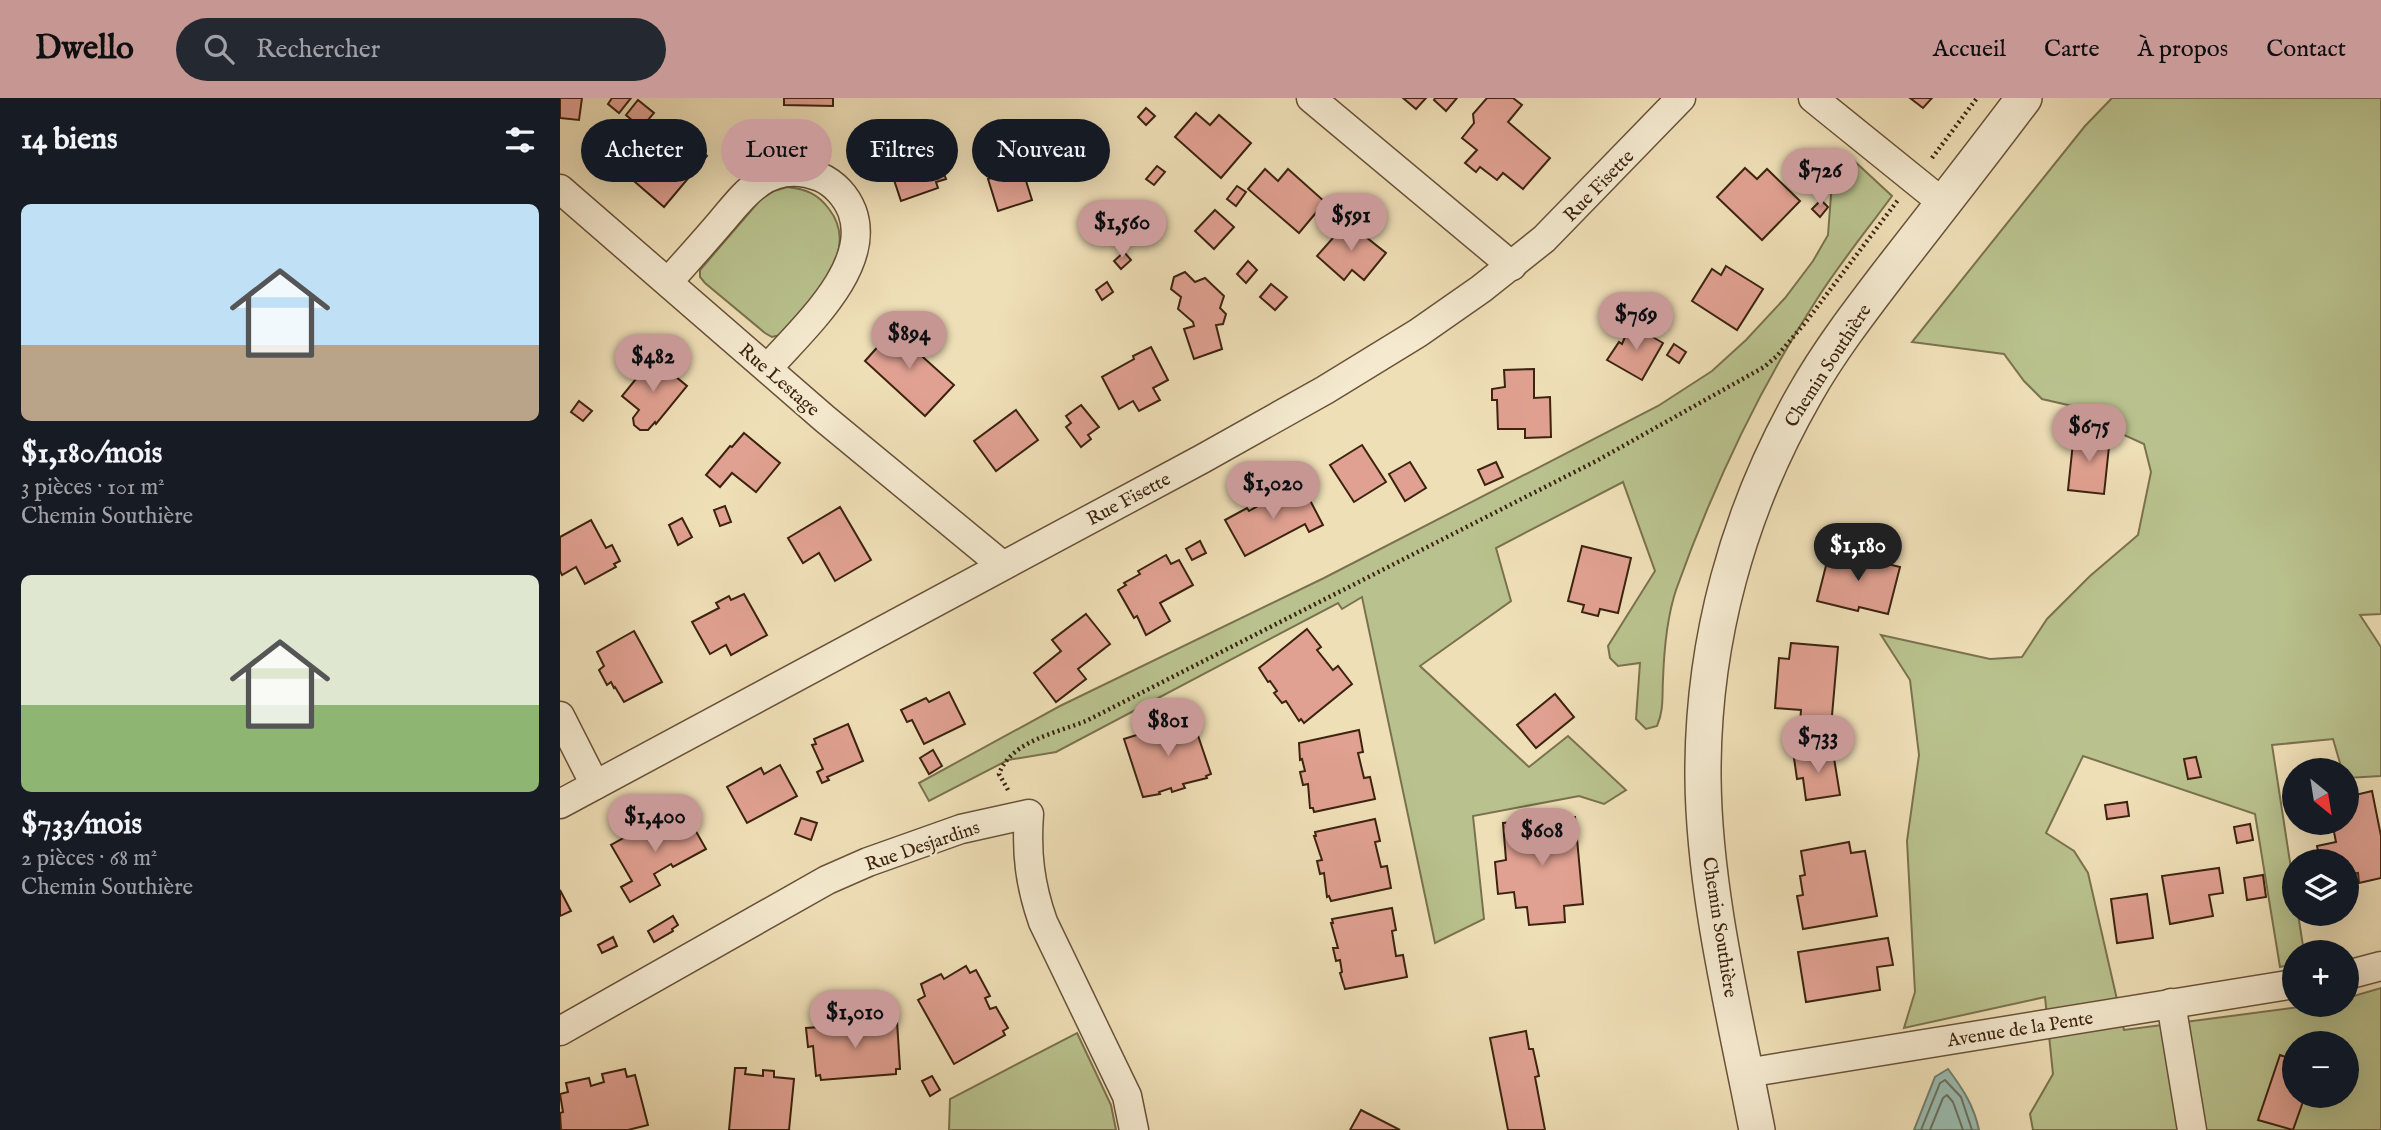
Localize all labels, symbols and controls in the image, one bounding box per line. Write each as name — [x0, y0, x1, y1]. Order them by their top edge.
search box — [176, 18, 666, 81]
text: Dwello — [35, 28, 134, 70]
icon: search — [200, 30, 238, 68]
text: Rechercher — [256, 33, 380, 66]
text: Accueil — [1933, 34, 2006, 65]
text: Carte — [2044, 34, 2100, 65]
text: À propos — [2138, 34, 2228, 65]
text: Contact — [2266, 34, 2346, 65]
chip: Acheter — [581, 119, 707, 182]
chip: Louer — [721, 119, 832, 182]
chip: Filtres — [846, 119, 958, 182]
chip: Nouveau — [972, 119, 1110, 182]
text: 14 biens — [21, 121, 118, 159]
icon: filters — [501, 121, 539, 159]
street label: Rue Fisette — [1559, 145, 1640, 228]
pin: $726 — [1779, 148, 1861, 208]
text: $726 — [1798, 156, 1842, 185]
pin: $591 — [1310, 194, 1392, 253]
pin: $1,560 — [1065, 200, 1179, 260]
text: $591 — [1331, 201, 1371, 230]
text: $1,560 — [1094, 208, 1150, 237]
icon: home — [217, 250, 343, 376]
pin: $769 — [1595, 292, 1677, 352]
text: $769 — [1614, 300, 1658, 329]
street label: Chemin Southière — [1780, 300, 1878, 432]
pin: $894 — [868, 312, 950, 371]
text: $894 — [888, 319, 930, 348]
pin: $482 — [612, 334, 694, 394]
street label: Rue Lestage — [733, 339, 824, 423]
text: $482 — [631, 342, 675, 371]
pin: $675 — [2048, 404, 2130, 464]
text: $675 — [2068, 412, 2110, 441]
text: $1,180/mois — [21, 435, 162, 473]
pin: $1,020 — [1216, 462, 1330, 521]
street label: Rue Fisette — [1083, 468, 1175, 532]
text: $1,020 — [1243, 469, 1303, 498]
text: 3 pièces · 101 m² — [21, 473, 165, 502]
text: Chemin Southière — [21, 502, 193, 531]
pin: $1,180 — [1801, 524, 1915, 583]
text: $1,180 — [1830, 531, 1886, 560]
icon: home — [217, 621, 343, 747]
pin: $801 — [1127, 698, 1209, 758]
text: $801 — [1147, 706, 1189, 735]
pin: $733 — [1777, 716, 1859, 775]
text: $733 — [1798, 723, 1838, 752]
north arrow — [2282, 758, 2359, 835]
map controls — [2282, 758, 2359, 1108]
pin: $1,400 — [598, 794, 712, 854]
text: $1,400 — [624, 802, 686, 831]
text: $733/mois — [21, 806, 142, 844]
pin: $608 — [1501, 808, 1583, 868]
street label: Rue Desjardins — [862, 816, 983, 878]
text: $608 — [1521, 816, 1563, 845]
text: 2 pièces · 68 m² — [21, 844, 157, 873]
button: layers — [2282, 849, 2359, 926]
street label: Chemin Southière — [1696, 855, 1742, 1000]
text: Chemin Southière — [21, 873, 193, 902]
button: + — [2282, 940, 2359, 1017]
pin: $1,010 — [798, 990, 912, 1050]
text: $1,010 — [826, 998, 884, 1027]
street label: Avenue de la Pente — [1945, 1007, 2095, 1054]
button: − — [2282, 1031, 2359, 1108]

